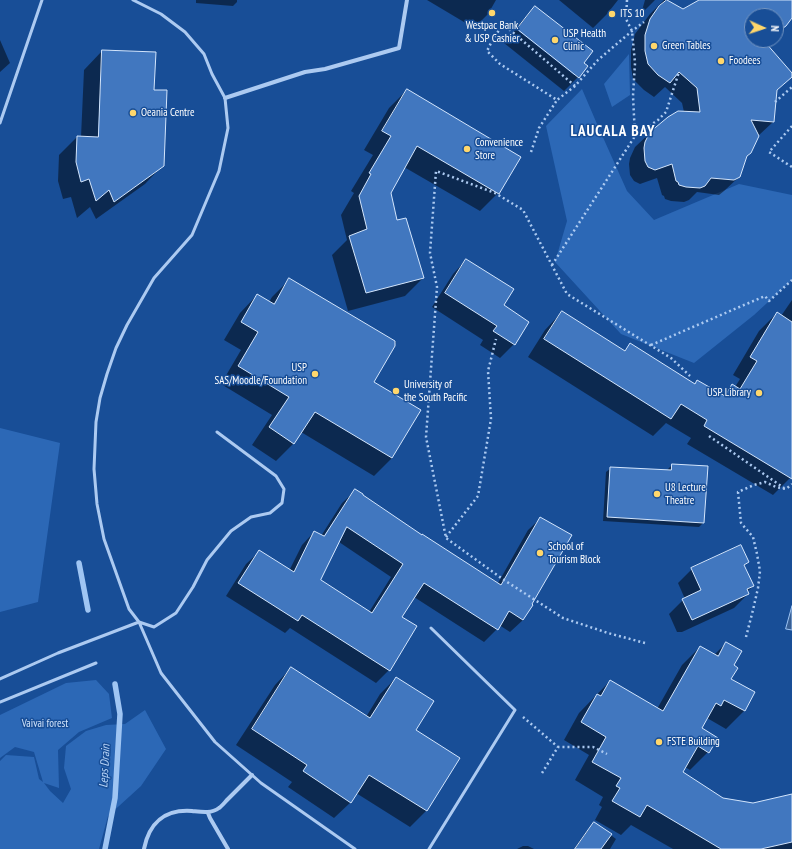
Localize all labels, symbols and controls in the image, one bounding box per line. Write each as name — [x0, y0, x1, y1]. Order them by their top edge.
place label: ITS 10 — [620, 7, 644, 21]
marker: Westpac Bank & USP Cashier — [487, 8, 497, 18]
north arrow — [744, 8, 784, 48]
marker: ITS 10 — [607, 9, 617, 19]
place label: Westpac Bank & USP Cashier — [464, 19, 520, 45]
text: N — [768, 25, 782, 32]
place label: USP Health Clinic — [563, 27, 606, 53]
marker: USP Health Clinic — [550, 35, 560, 45]
place label: Green Tables — [662, 39, 711, 53]
marker: Green Tables — [649, 41, 659, 51]
place label: Foodees — [729, 54, 761, 68]
marker: Foodees — [716, 56, 726, 66]
place label: Oeania Centre — [141, 106, 195, 120]
marker: Oeania Centre — [128, 108, 138, 118]
district label: LAUCALA BAY — [571, 123, 655, 141]
place label: Convenience Store — [475, 136, 523, 162]
marker: Convenience Store — [462, 144, 472, 154]
place label: USP SAS/Moodle/Foundation — [214, 361, 307, 387]
marker: USP SAS/Moodle/Foundation — [310, 369, 320, 379]
place label: University of the South Pacific — [404, 378, 467, 404]
marker: University of the South Pacific — [391, 386, 401, 396]
place label: USP Library — [707, 386, 751, 400]
marker: USP Library — [754, 388, 764, 398]
place label: U8 Lecture Theatre — [665, 481, 706, 507]
marker: U8 Lecture Theatre — [652, 489, 662, 499]
place label: School of Tourism Block — [548, 540, 601, 566]
marker: School of Tourism Block — [535, 548, 545, 558]
park label: Vaivai forest — [22, 717, 68, 731]
place label: FSTE Building — [667, 735, 720, 749]
marker: FSTE Building — [654, 737, 664, 747]
water label: Leps Drain — [97, 744, 113, 788]

